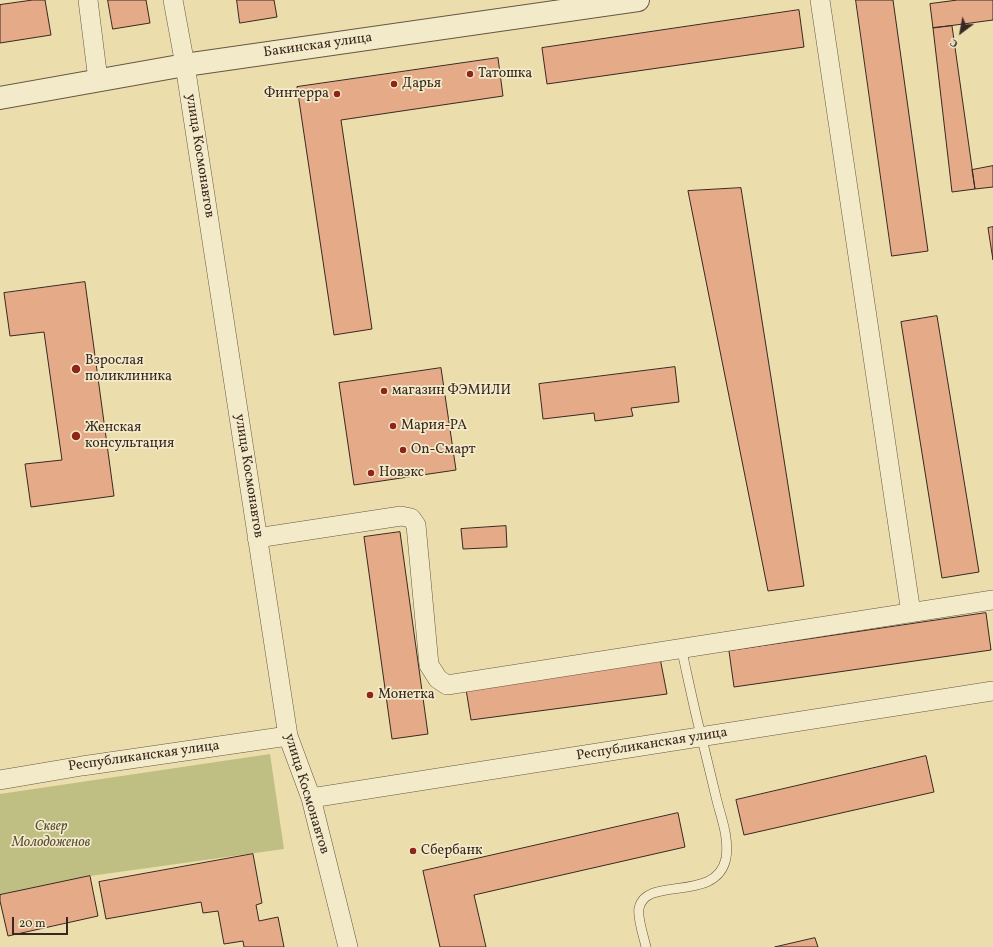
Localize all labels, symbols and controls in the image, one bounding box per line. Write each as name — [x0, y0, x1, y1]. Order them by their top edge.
north arrow — [941, 12, 981, 52]
street label: Бакинская улица — [262, 30, 374, 62]
text: С — [947, 34, 961, 51]
place label: Татошка — [478, 66, 532, 82]
marker: Татошка — [465, 69, 475, 79]
place label: Дарья — [402, 76, 441, 92]
marker: Дарья — [389, 79, 399, 89]
place label: Финтерра — [264, 86, 329, 102]
marker: Финтерра — [332, 89, 342, 99]
street label: улица Космонавтов — [181, 93, 217, 219]
place label: Взрослая поликлиника — [85, 353, 172, 386]
marker: Взрослая поликлиника — [70, 363, 82, 375]
place label: магазин ФЭМИЛИ — [392, 383, 511, 399]
marker: магазин ФЭМИЛИ — [379, 386, 389, 396]
street label: улица Космонавтов — [230, 413, 266, 539]
place label: Мария-РА — [401, 418, 467, 434]
place label: Женская консультация — [85, 420, 174, 452]
marker: Мария-РА — [388, 421, 398, 431]
marker: Женская консультация — [70, 430, 82, 442]
place label: On-Смарт — [411, 442, 476, 458]
marker: On-Смарт — [398, 445, 408, 455]
place label: Новэкс — [379, 465, 424, 481]
marker: Новэкс — [366, 468, 376, 478]
place label: Монетка — [378, 687, 435, 703]
marker: Монетка — [365, 690, 375, 700]
street label: Республиканская улица — [575, 725, 729, 765]
street label: улица Космонавтов — [280, 732, 332, 856]
street label: Республиканская улица — [67, 738, 221, 776]
park label: Сквер Молодоженов — [12, 819, 90, 852]
place label: Сбербанк — [421, 843, 483, 859]
marker: Сбербанк — [408, 846, 418, 856]
scale bar — [14, 909, 70, 935]
text: 20 m — [19, 916, 46, 932]

